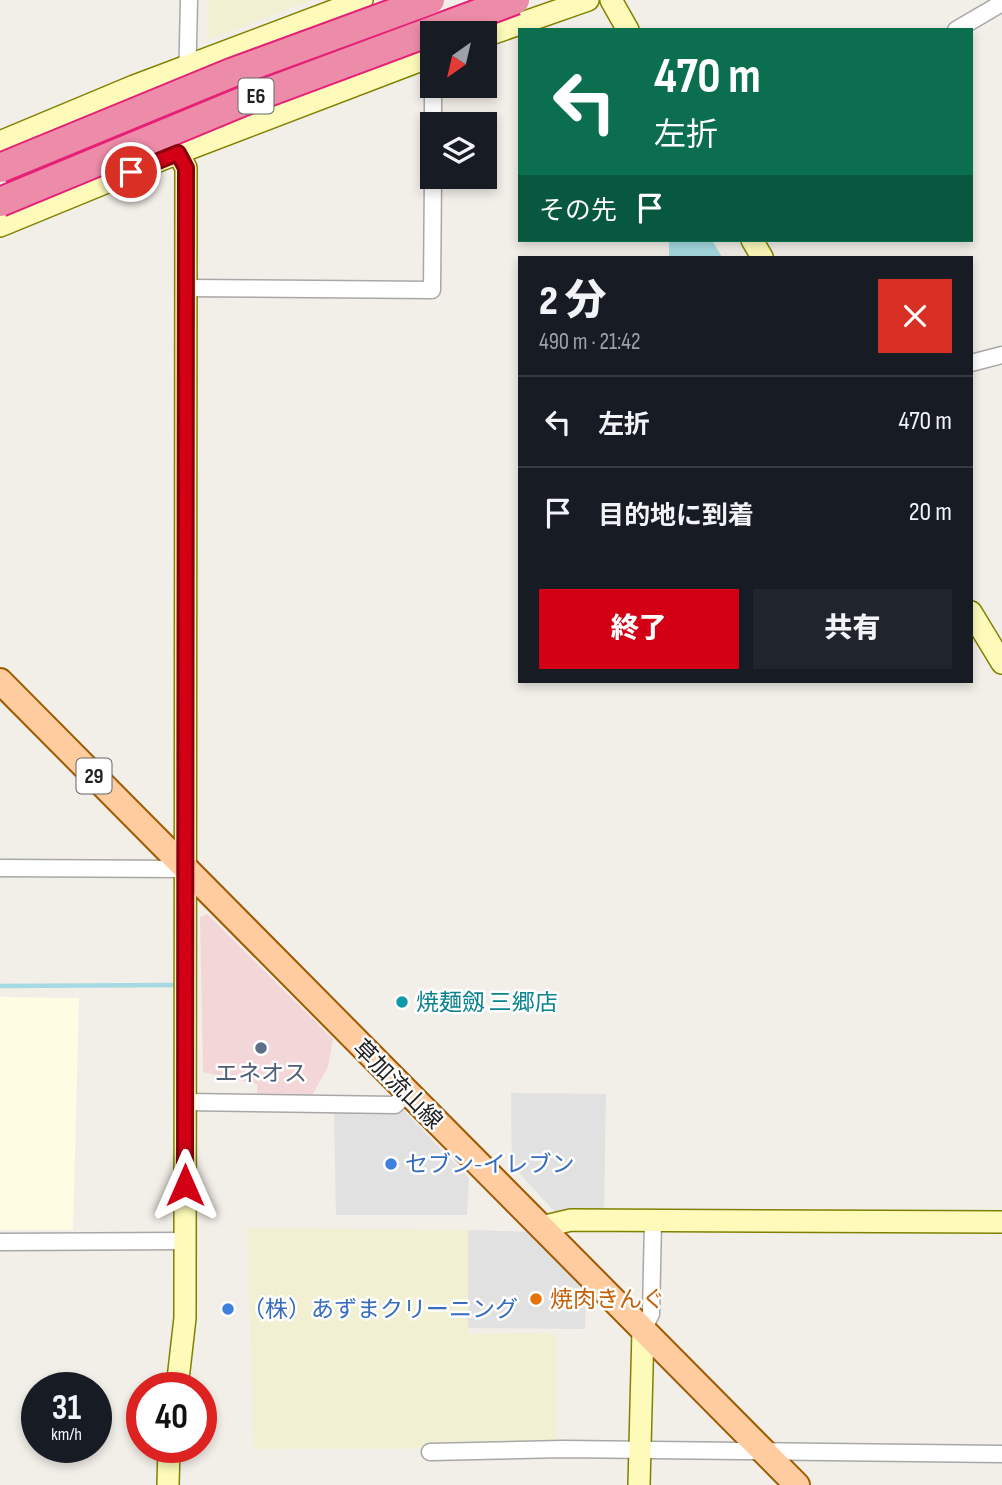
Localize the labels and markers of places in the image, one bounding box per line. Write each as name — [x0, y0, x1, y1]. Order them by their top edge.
pin — [101, 142, 161, 202]
place label: 焼麺劔 三郷店 — [416, 989, 558, 1017]
marker: 焼麺劔 三郷店 — [394, 994, 410, 1010]
marker: エネオス — [253, 1040, 269, 1056]
place label: エネオス — [215, 1060, 307, 1088]
place label: セブン-イレブン — [405, 1151, 574, 1179]
marker: セブン-イレブン — [383, 1156, 399, 1172]
place label: 焼肉きんぐ — [550, 1286, 665, 1314]
marker: 焼肉きんぐ — [528, 1291, 544, 1307]
place label: （株）あずまクリーニング — [242, 1296, 518, 1324]
marker: （株）あずまクリーニング — [220, 1301, 236, 1317]

